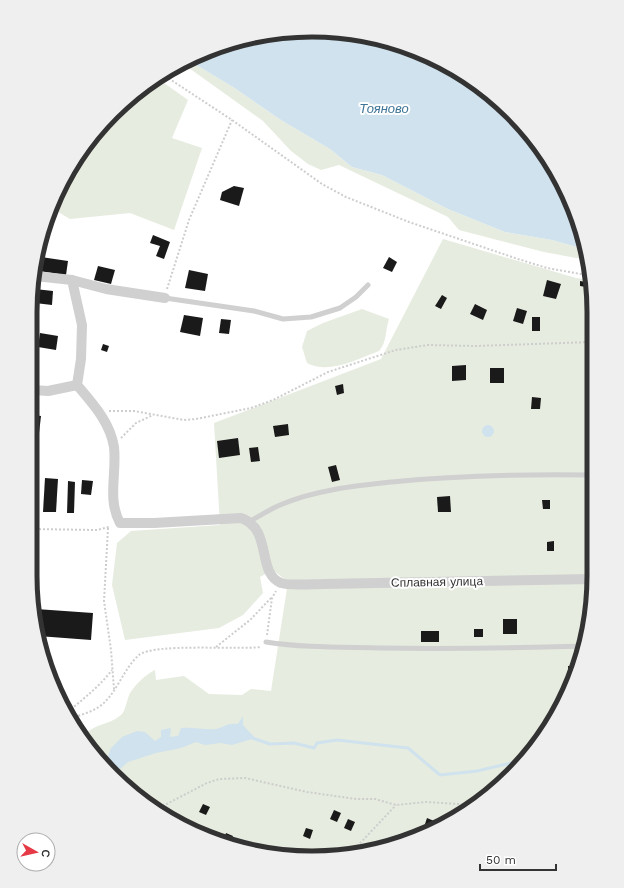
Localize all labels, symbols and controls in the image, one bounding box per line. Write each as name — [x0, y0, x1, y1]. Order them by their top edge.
water label: Тояново — [359, 101, 409, 116]
street label: Сплавная улица — [391, 574, 483, 590]
north arrow — [16, 832, 56, 872]
scale bar — [480, 846, 556, 872]
text: С — [38, 848, 52, 858]
text: 50 m — [486, 853, 516, 867]

